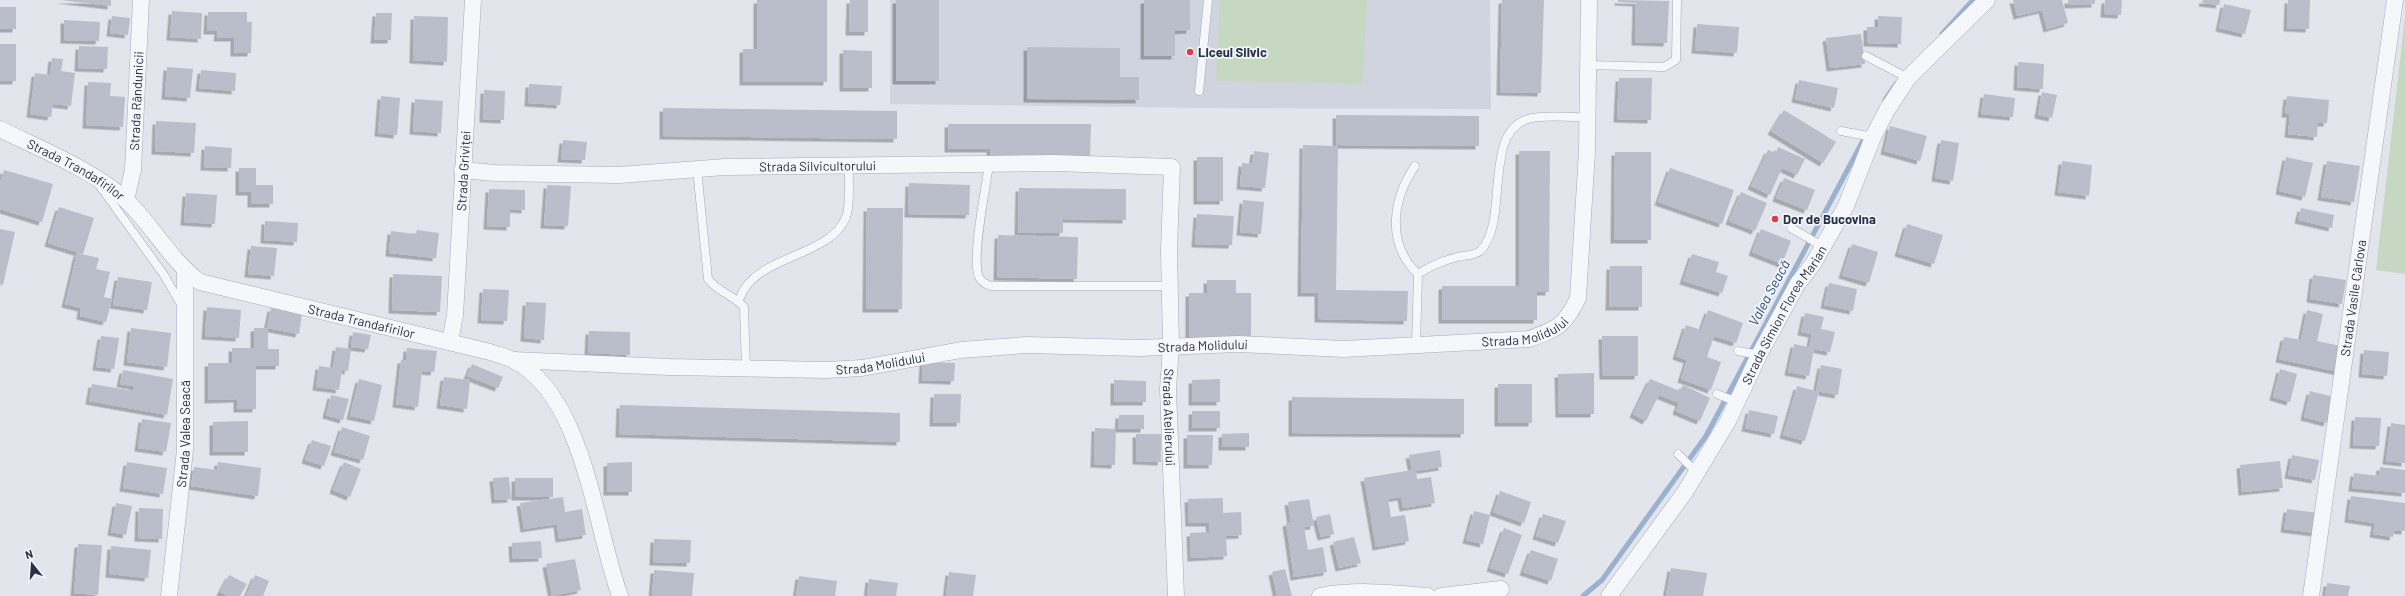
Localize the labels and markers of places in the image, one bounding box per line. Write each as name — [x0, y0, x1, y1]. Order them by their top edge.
place label: Liceul Silvic — [1198, 44, 1267, 60]
marker: Liceul Silvic — [1185, 47, 1195, 57]
place label: Dor de Bucovina — [1783, 211, 1876, 227]
marker: Dor de Bucovina — [1770, 214, 1780, 224]

